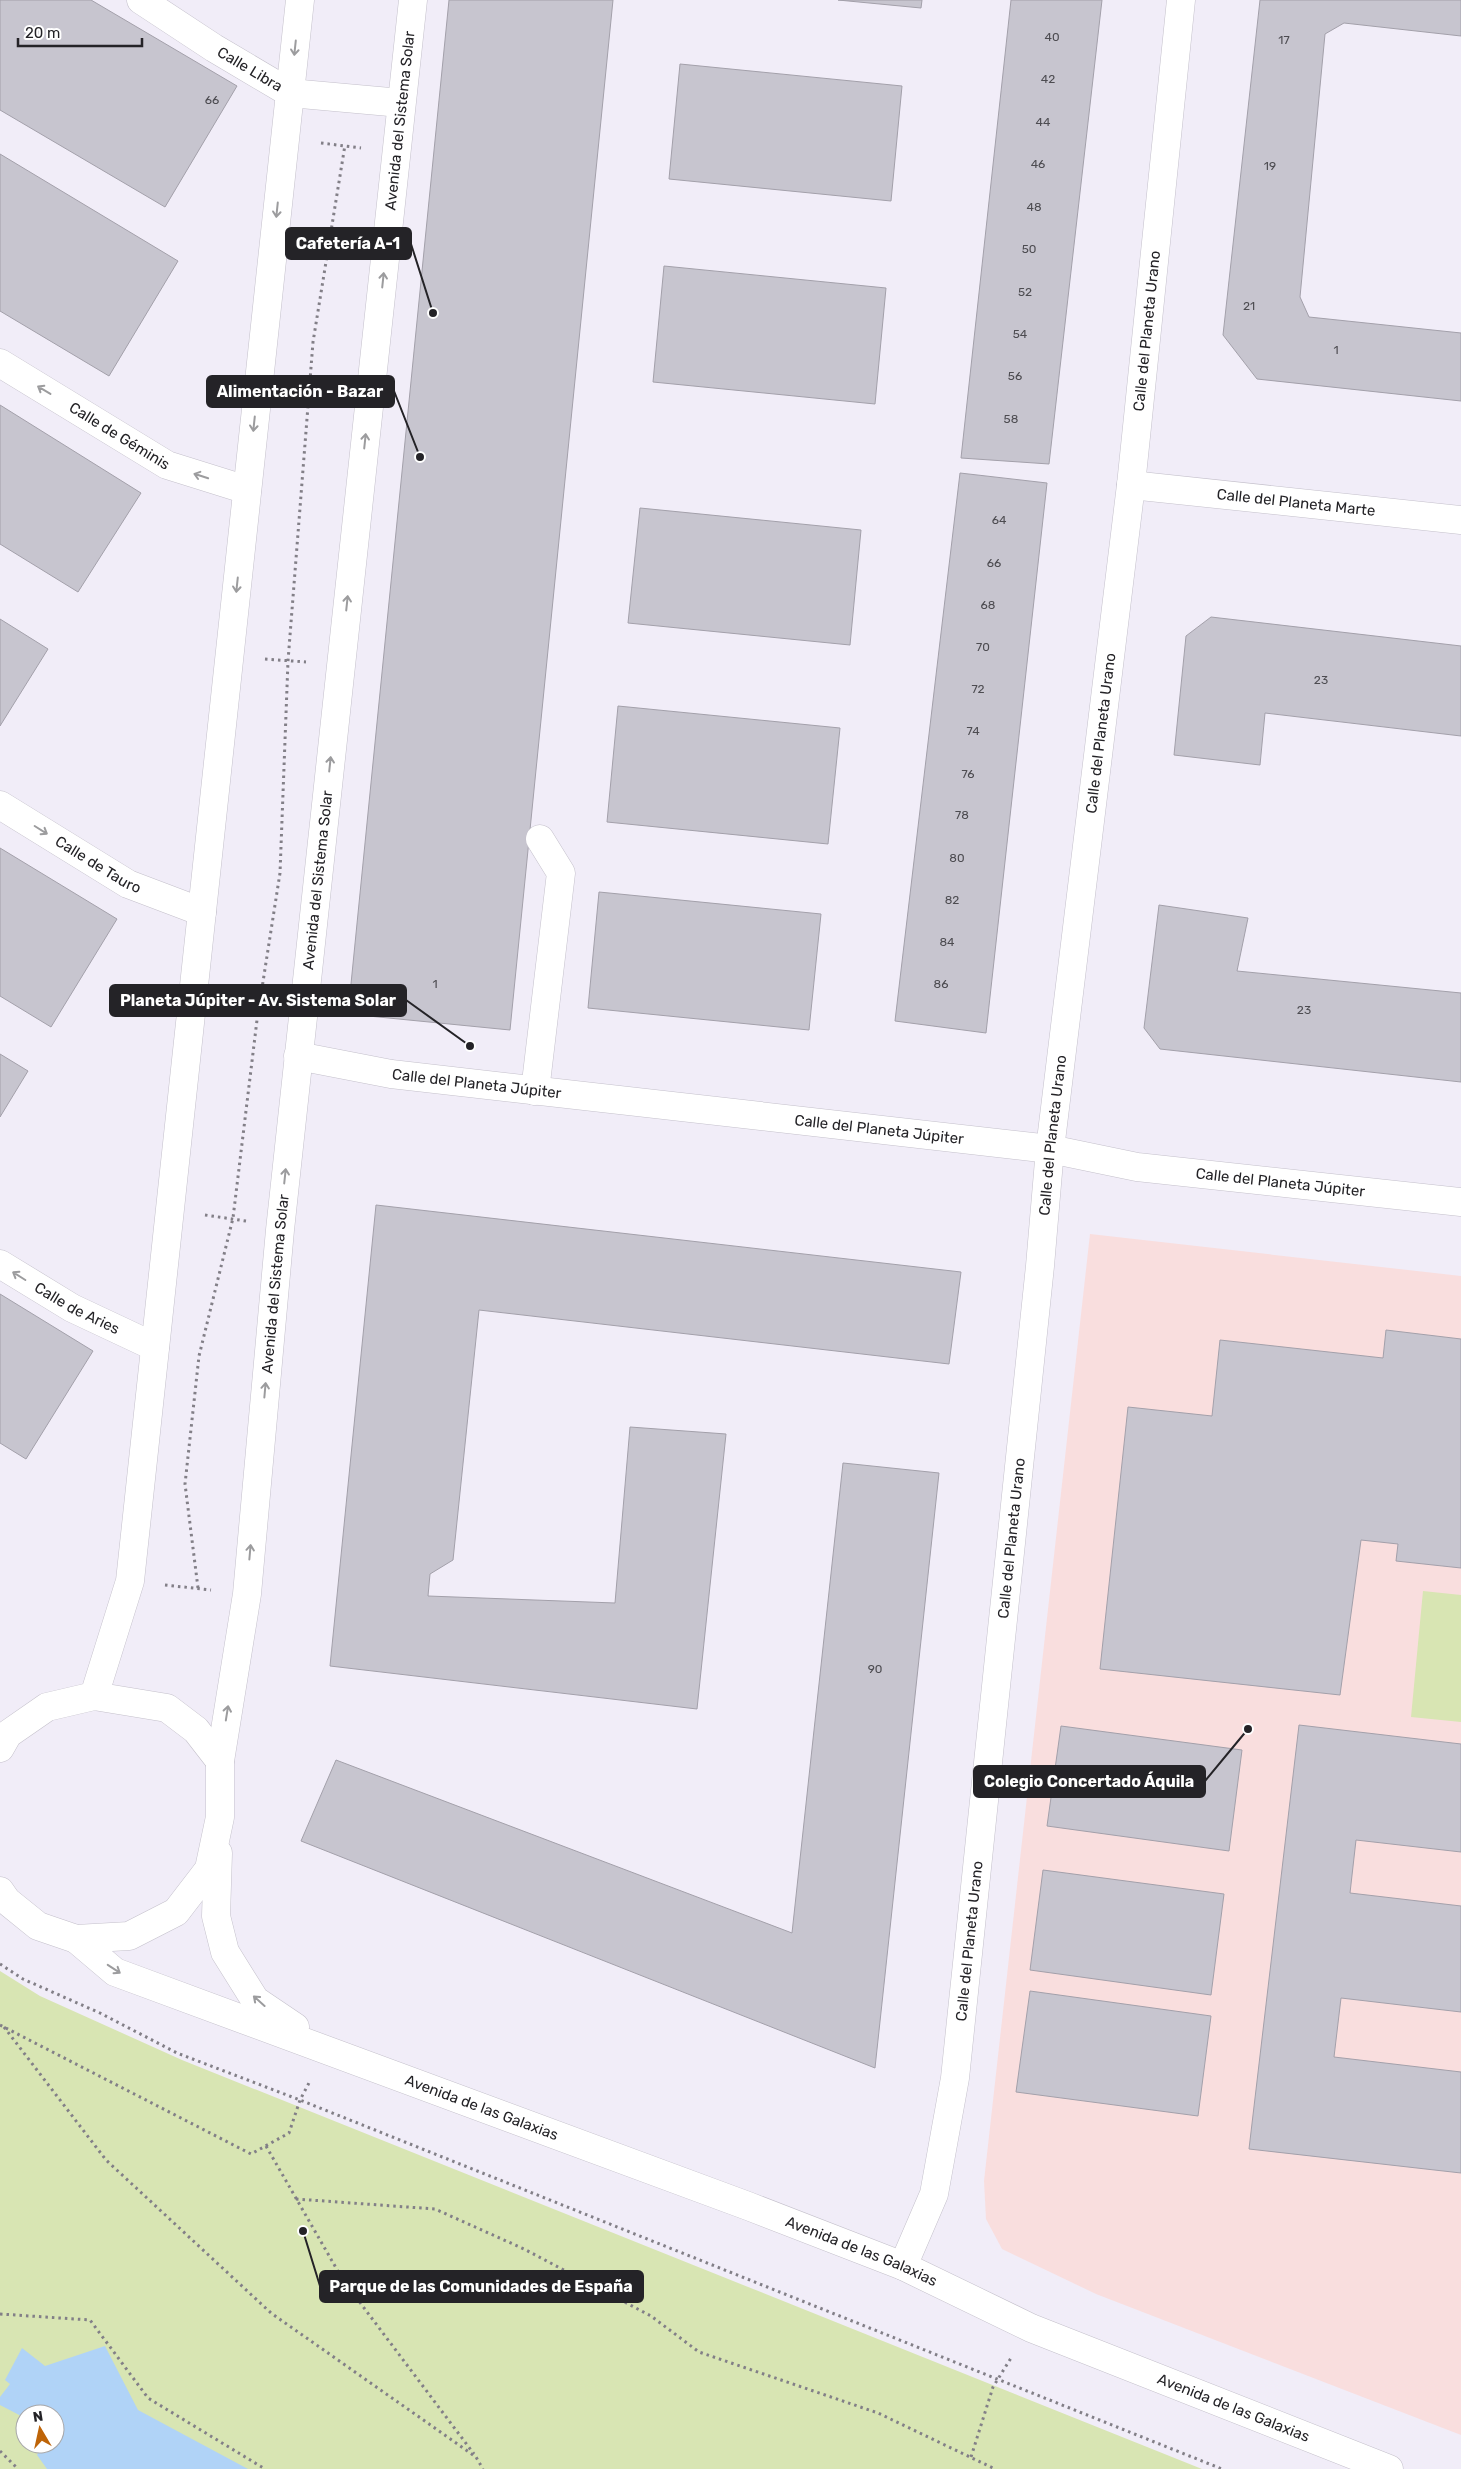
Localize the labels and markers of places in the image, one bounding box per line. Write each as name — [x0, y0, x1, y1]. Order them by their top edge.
callout: Cafetería A-1 — [286, 228, 411, 259]
callout: Alimentación - Bazar — [207, 376, 394, 407]
callout: Planeta Júpiter - Av. Sistema Solar — [110, 985, 406, 1016]
callout: Colegio Concertado Áquila — [974, 1766, 1205, 1797]
callout: Parque de las Comunidades de España — [320, 2271, 643, 2302]

